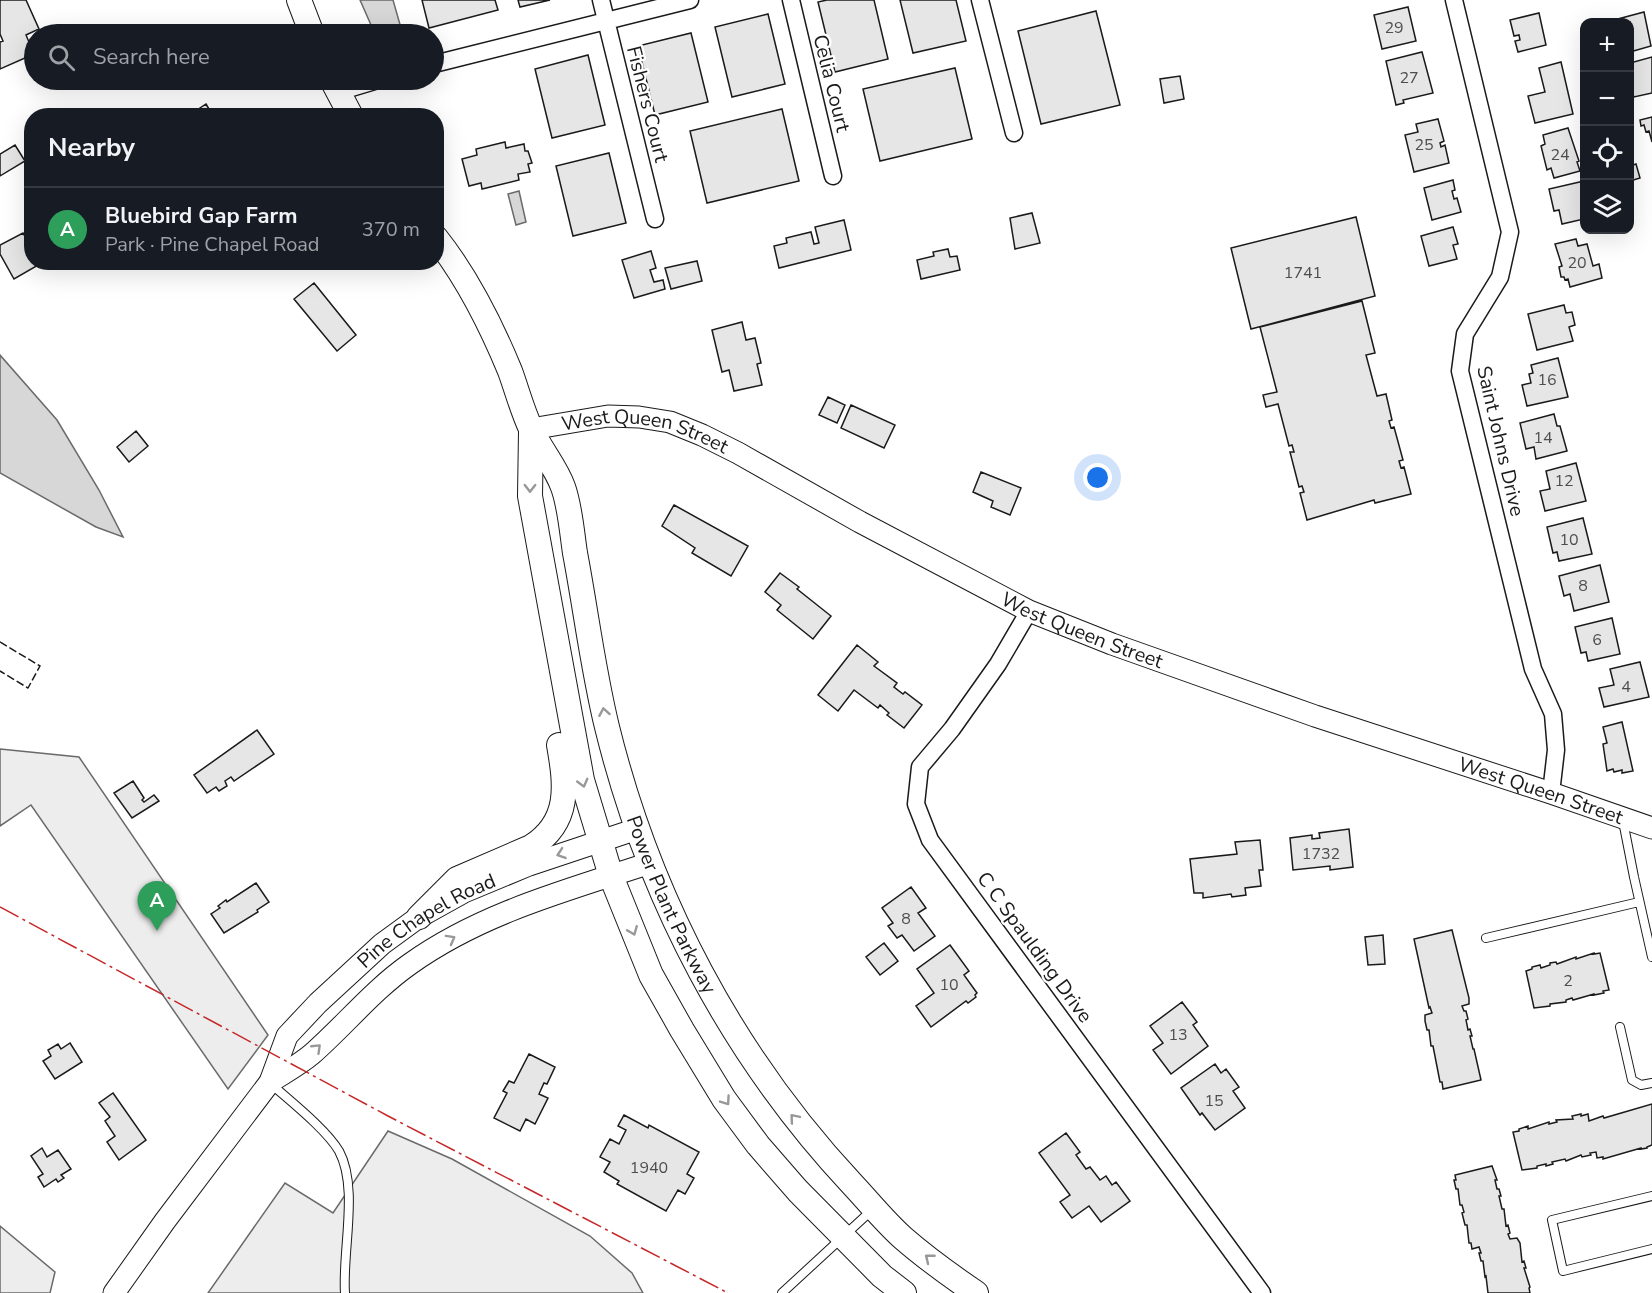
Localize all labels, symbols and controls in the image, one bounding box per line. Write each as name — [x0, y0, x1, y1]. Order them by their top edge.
house number: 29 — [1384, 17, 1404, 39]
map controls — [1580, 18, 1634, 234]
button: + — [1580, 18, 1634, 72]
search box — [24, 24, 444, 90]
street label: Celia Court — [806, 32, 857, 136]
icon: search — [45, 41, 78, 74]
text: Search here — [93, 42, 210, 72]
street label: Fishers Court — [620, 43, 675, 166]
house number: 27 — [1399, 67, 1419, 89]
button: − — [1580, 72, 1634, 126]
button: locate — [1580, 126, 1634, 180]
text: Nearby — [48, 130, 135, 165]
house number: 25 — [1414, 134, 1434, 156]
house number: 24 — [1550, 144, 1570, 166]
button: layers — [1580, 180, 1634, 234]
text: Bluebird Gap Farm — [105, 201, 297, 231]
text: A — [60, 216, 75, 243]
text: 370 m — [362, 216, 420, 243]
text: Park · Pine Chapel Road — [105, 231, 320, 258]
house number: 20 — [1567, 252, 1587, 274]
house number: 1741 — [1284, 262, 1322, 284]
street label: Saint Johns Drive — [1470, 363, 1531, 519]
house number: 16 — [1537, 369, 1557, 391]
street label: West Queen Street — [559, 403, 734, 461]
house number: 14 — [1533, 427, 1553, 449]
your location — [1083, 463, 1112, 492]
house number: 12 — [1554, 470, 1574, 492]
one-way arrow — [524, 483, 536, 492]
house number: 10 — [1559, 529, 1579, 551]
house number: 8 — [1578, 575, 1588, 597]
street label: West Queen Street — [996, 586, 1168, 675]
house number: 6 — [1592, 629, 1602, 651]
house number: 4 — [1621, 676, 1631, 698]
one-way arrow — [598, 707, 611, 717]
street label: West Queen Street — [1455, 751, 1628, 831]
one-way arrow — [576, 777, 588, 787]
street label: Power Plant Parkway — [620, 812, 723, 999]
house number: 1732 — [1302, 843, 1340, 865]
one-way arrow — [556, 847, 567, 860]
street label: C C Spaulding Drive — [971, 866, 1099, 1028]
street label: Pine Chapel Road — [351, 867, 500, 974]
pin: A — [138, 882, 176, 931]
house number: 8 — [901, 908, 911, 930]
one-way arrow — [625, 925, 638, 935]
one-way arrow — [444, 935, 455, 946]
house number: 2 — [1563, 970, 1573, 992]
house number: 10 — [939, 974, 959, 996]
house number: 13 — [1168, 1024, 1188, 1046]
one-way arrow — [310, 1045, 321, 1056]
house number: 15 — [1204, 1090, 1224, 1112]
one-way arrow — [719, 1095, 730, 1106]
one-way arrow — [791, 1114, 802, 1125]
house number: 1940 — [630, 1157, 668, 1179]
one-way arrow — [925, 1255, 936, 1266]

